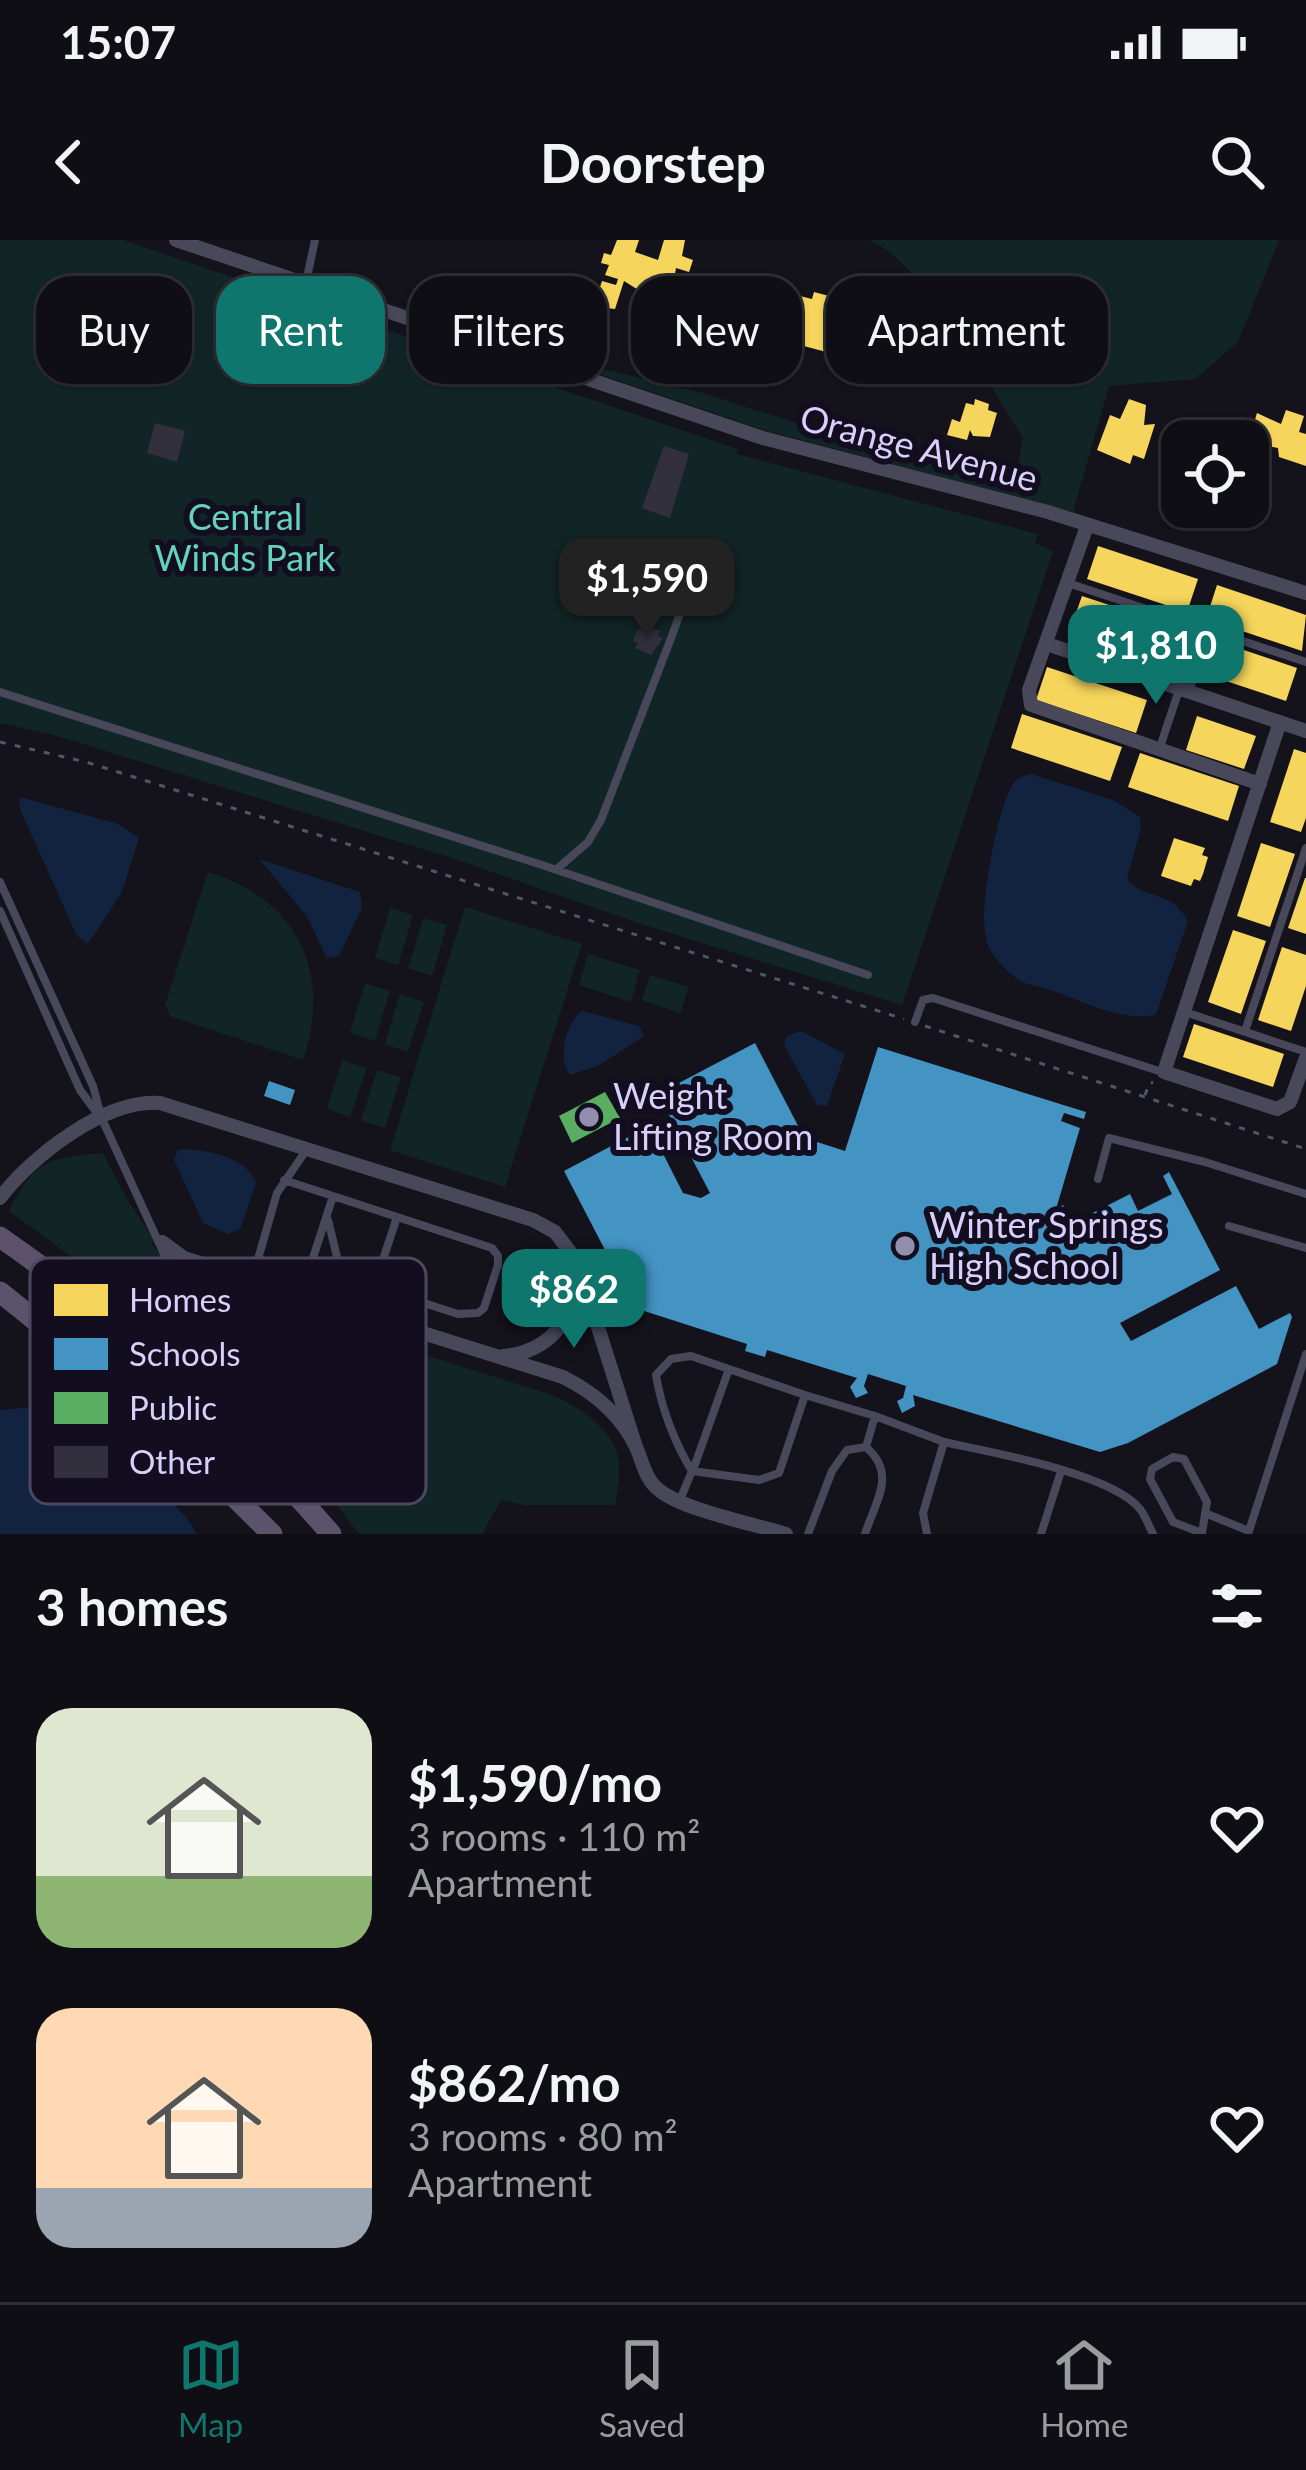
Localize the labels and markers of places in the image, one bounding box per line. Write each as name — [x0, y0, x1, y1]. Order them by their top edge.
pin: $1,590 — [549, 538, 745, 640]
pin: $1,810 — [1058, 605, 1254, 707]
place label: Weight Lifting Room — [613, 1073, 813, 1158]
marker: Weight Lifting Room — [576, 1104, 602, 1130]
place label: Winter Springs High School — [929, 1202, 1163, 1287]
marker: Winter Springs High School — [892, 1233, 918, 1259]
pin: $862 — [503, 1249, 645, 1351]

